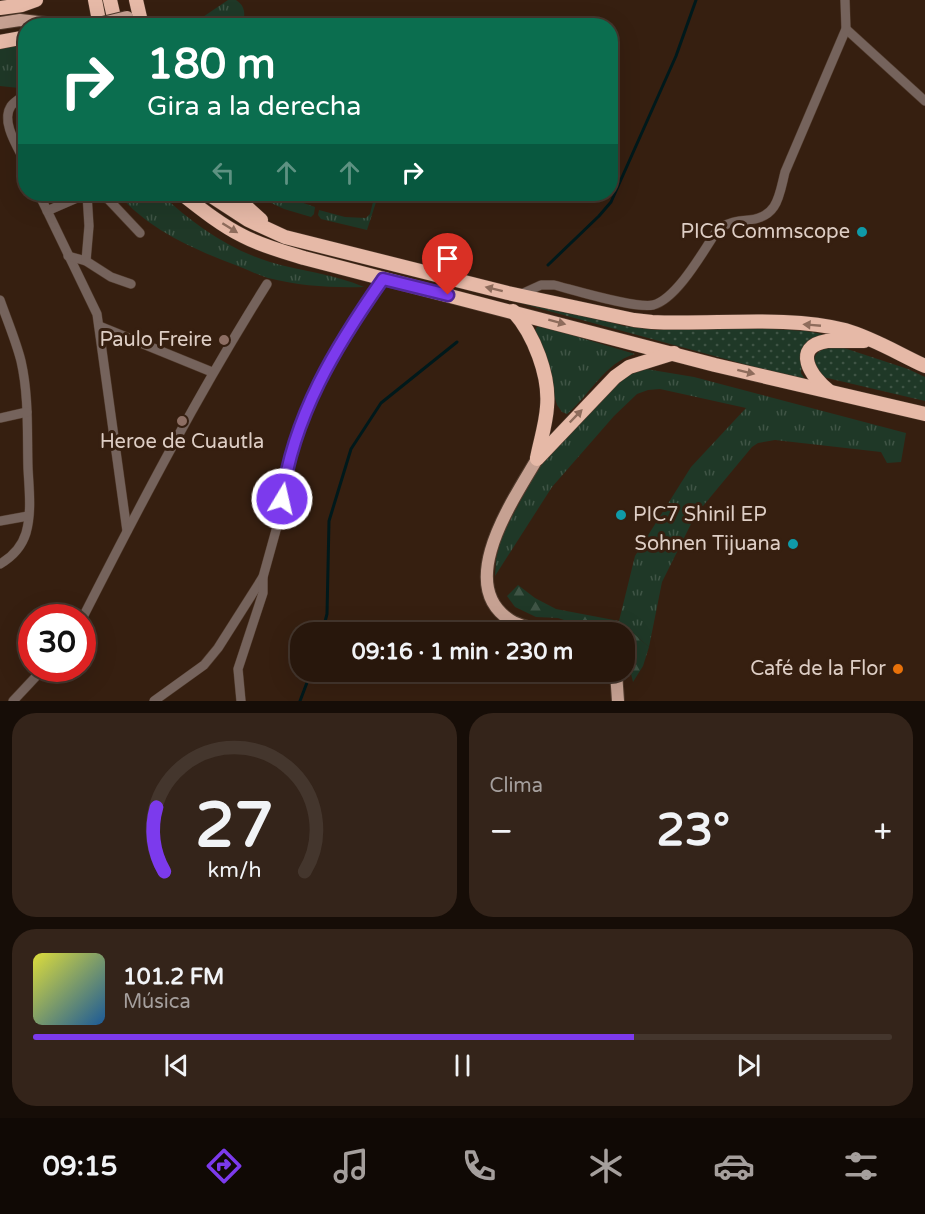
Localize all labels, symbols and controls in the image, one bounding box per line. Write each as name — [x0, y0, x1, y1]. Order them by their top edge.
text: 180 m — [147, 39, 276, 90]
icon: right — [48, 42, 126, 120]
text: Gira a la derecha — [147, 90, 361, 123]
icon: left — [207, 156, 240, 189]
icon: ahead — [270, 156, 303, 189]
icon: ahead — [333, 156, 366, 189]
icon: right — [396, 156, 429, 189]
place label: PIC6 Commscope — [680, 220, 850, 244]
one-way arrow — [222, 222, 238, 233]
marker: PIC6 Commscope — [855, 225, 869, 239]
pin — [422, 233, 473, 295]
icon: arrive — [431, 242, 464, 275]
one-way arrow — [485, 284, 503, 294]
one-way arrow — [548, 318, 566, 328]
one-way arrow — [802, 320, 821, 330]
place label: Paulo Freire — [99, 328, 212, 352]
marker: Paulo Freire — [217, 333, 231, 347]
one-way arrow — [737, 368, 755, 378]
one-way arrow — [569, 409, 583, 423]
marker: Heroe de Cuautla — [175, 414, 189, 428]
place label: Heroe de Cuautla — [100, 430, 264, 454]
position arrow — [250, 467, 314, 531]
place label: PIC7 Shinil EP — [633, 503, 767, 527]
marker: PIC7 Shinil EP — [614, 508, 628, 522]
place label: Sohnen Tijuana — [635, 532, 781, 556]
marker: Sohnen Tijuana — [786, 537, 800, 551]
speed limit sign: 30 — [18, 604, 96, 682]
text: 09:16 · 1 min · 230 m — [352, 639, 573, 665]
place label: Café de la Flor — [750, 657, 886, 681]
marker: Café de la Flor — [891, 662, 905, 676]
text: Clima — [490, 774, 543, 798]
text: 27 — [195, 789, 273, 864]
text: 23° — [656, 804, 730, 858]
text: − — [490, 812, 513, 851]
text: + — [873, 812, 892, 851]
text: km/h — [207, 857, 261, 883]
text: 101.2 FM — [123, 964, 224, 990]
text: Música — [123, 990, 191, 1014]
icon: previous — [160, 1049, 193, 1082]
icon: pause — [446, 1049, 479, 1082]
icon: next — [732, 1049, 765, 1082]
icon: directions — [203, 1145, 245, 1187]
icon: music — [330, 1145, 372, 1187]
icon: phone — [458, 1145, 500, 1187]
icon: climate — [585, 1145, 627, 1187]
icon: car — [713, 1145, 755, 1187]
icon: filters — [840, 1145, 882, 1187]
text: 09:15 — [43, 1150, 118, 1183]

